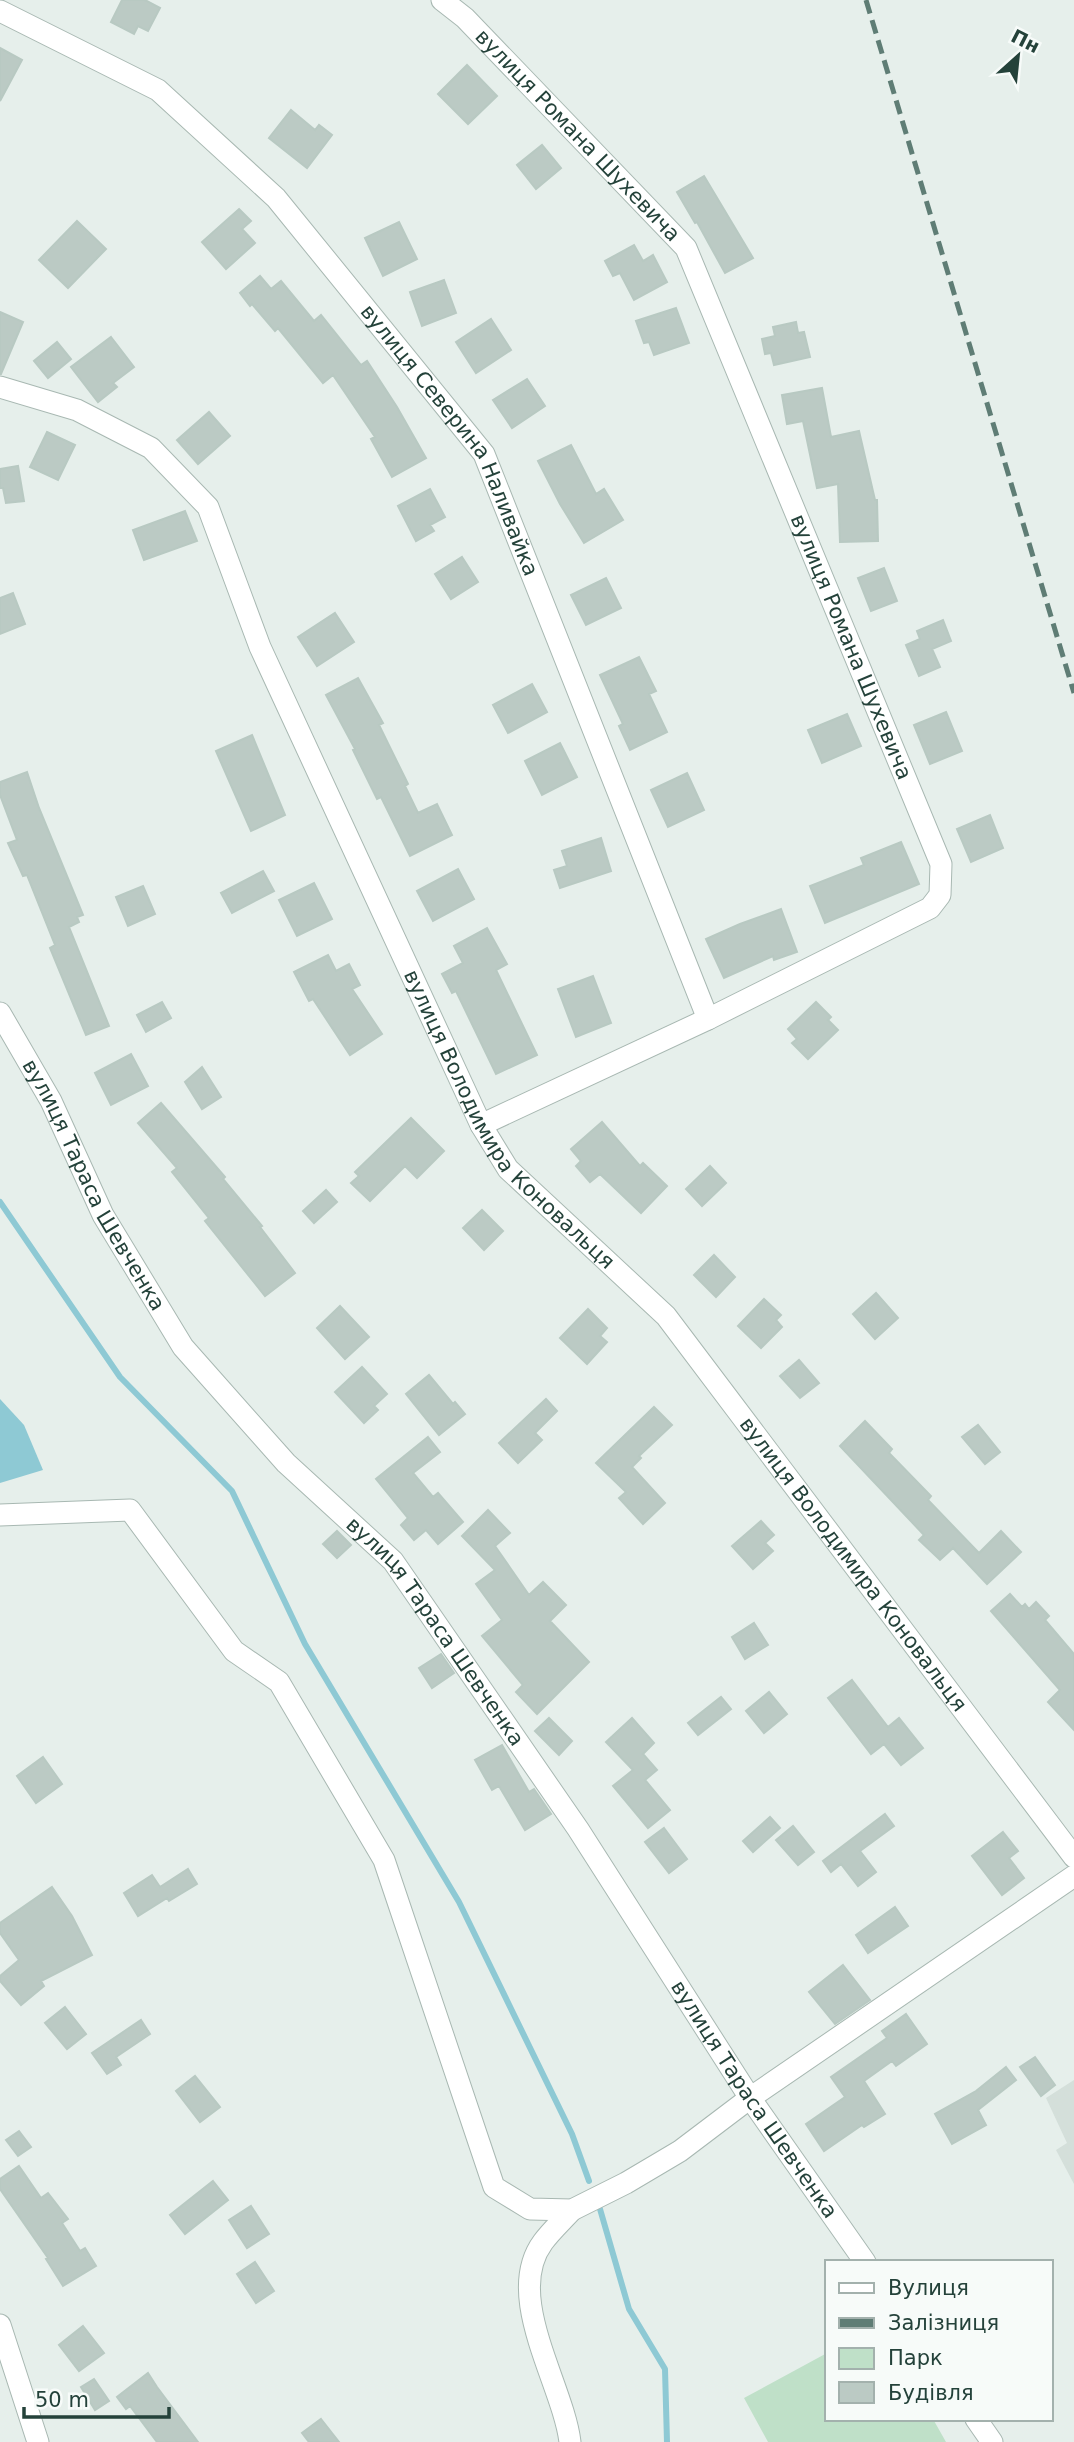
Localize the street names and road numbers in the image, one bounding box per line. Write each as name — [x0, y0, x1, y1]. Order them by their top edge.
street label: вулиця Романа Шухевича — [471, 24, 685, 246]
street label: вулиця Северина Наливайка — [356, 300, 543, 579]
street label: вулиця Романа Шухевича — [786, 511, 917, 783]
street label: вулиця Володимира Коновальця — [399, 966, 619, 1274]
street label: вулиця Тараса Шевченка — [17, 1055, 170, 1315]
street label: вулиця Володимира Коновальця — [735, 1413, 972, 1716]
street label: вулиця Тараса Шевченка — [341, 1512, 529, 1750]
street label: вулиця Тараса Шевченка — [666, 1976, 842, 2223]

